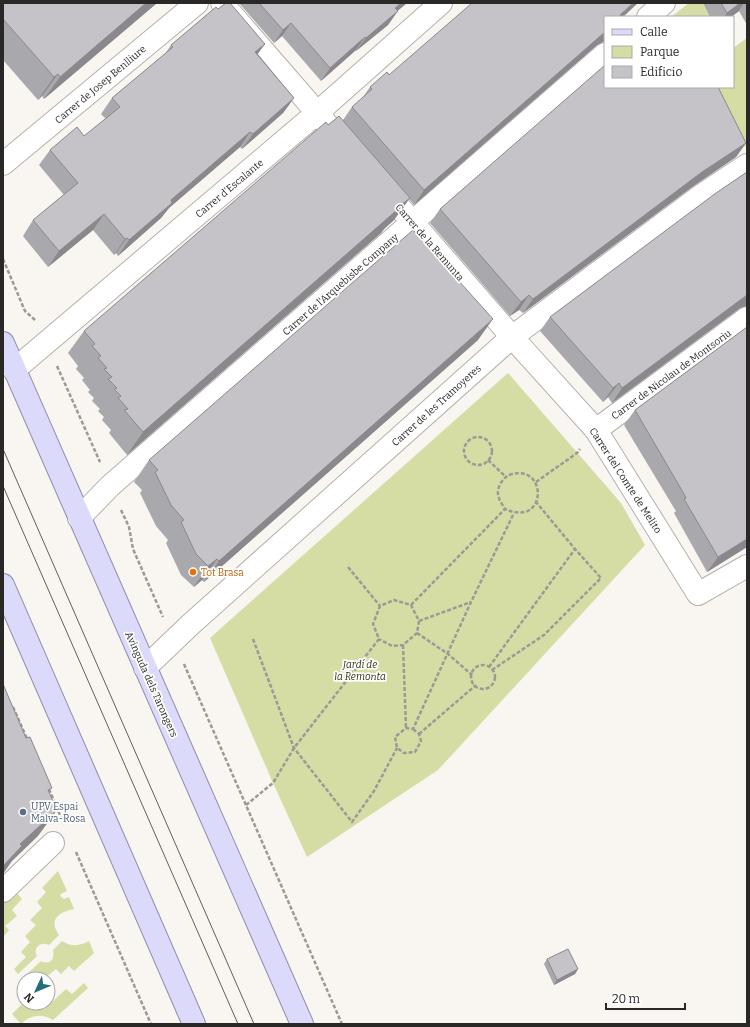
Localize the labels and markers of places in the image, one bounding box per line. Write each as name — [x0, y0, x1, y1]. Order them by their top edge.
marker: Tot Brasa — [188, 567, 198, 577]
place label: Tot Brasa — [201, 567, 244, 579]
place label: UPV Espai Malva-Rosa — [31, 801, 86, 825]
marker: UPV Espai Malva-Rosa — [18, 807, 28, 817]

